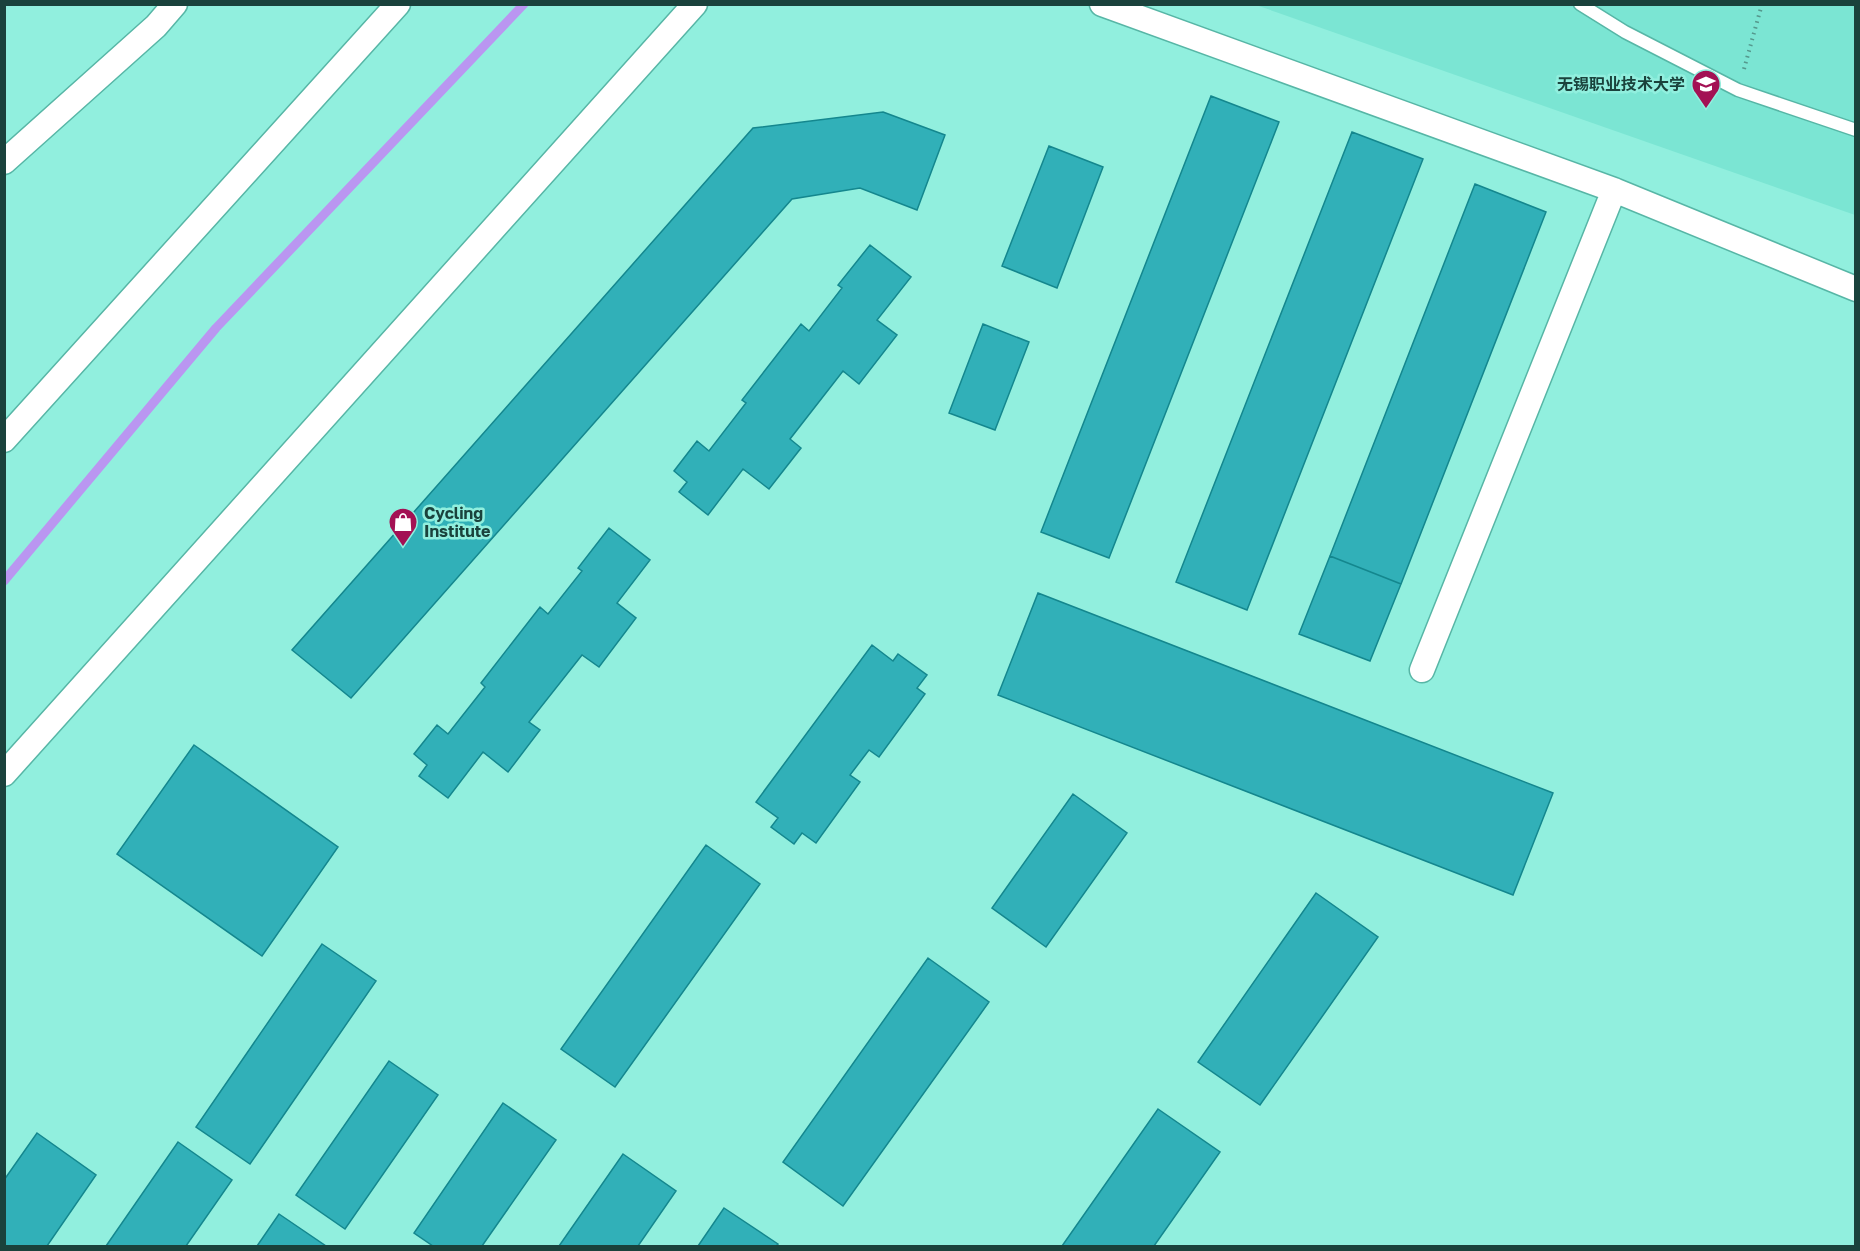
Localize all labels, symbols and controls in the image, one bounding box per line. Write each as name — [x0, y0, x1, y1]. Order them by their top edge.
school or university icon: 无锡职业技术大学 — [1690, 68, 1722, 110]
place label: 无锡职业技术大学 — [1557, 74, 1685, 94]
place label: Cycling Institute — [424, 503, 491, 541]
shop icon: Cycling Institute — [387, 506, 419, 548]

